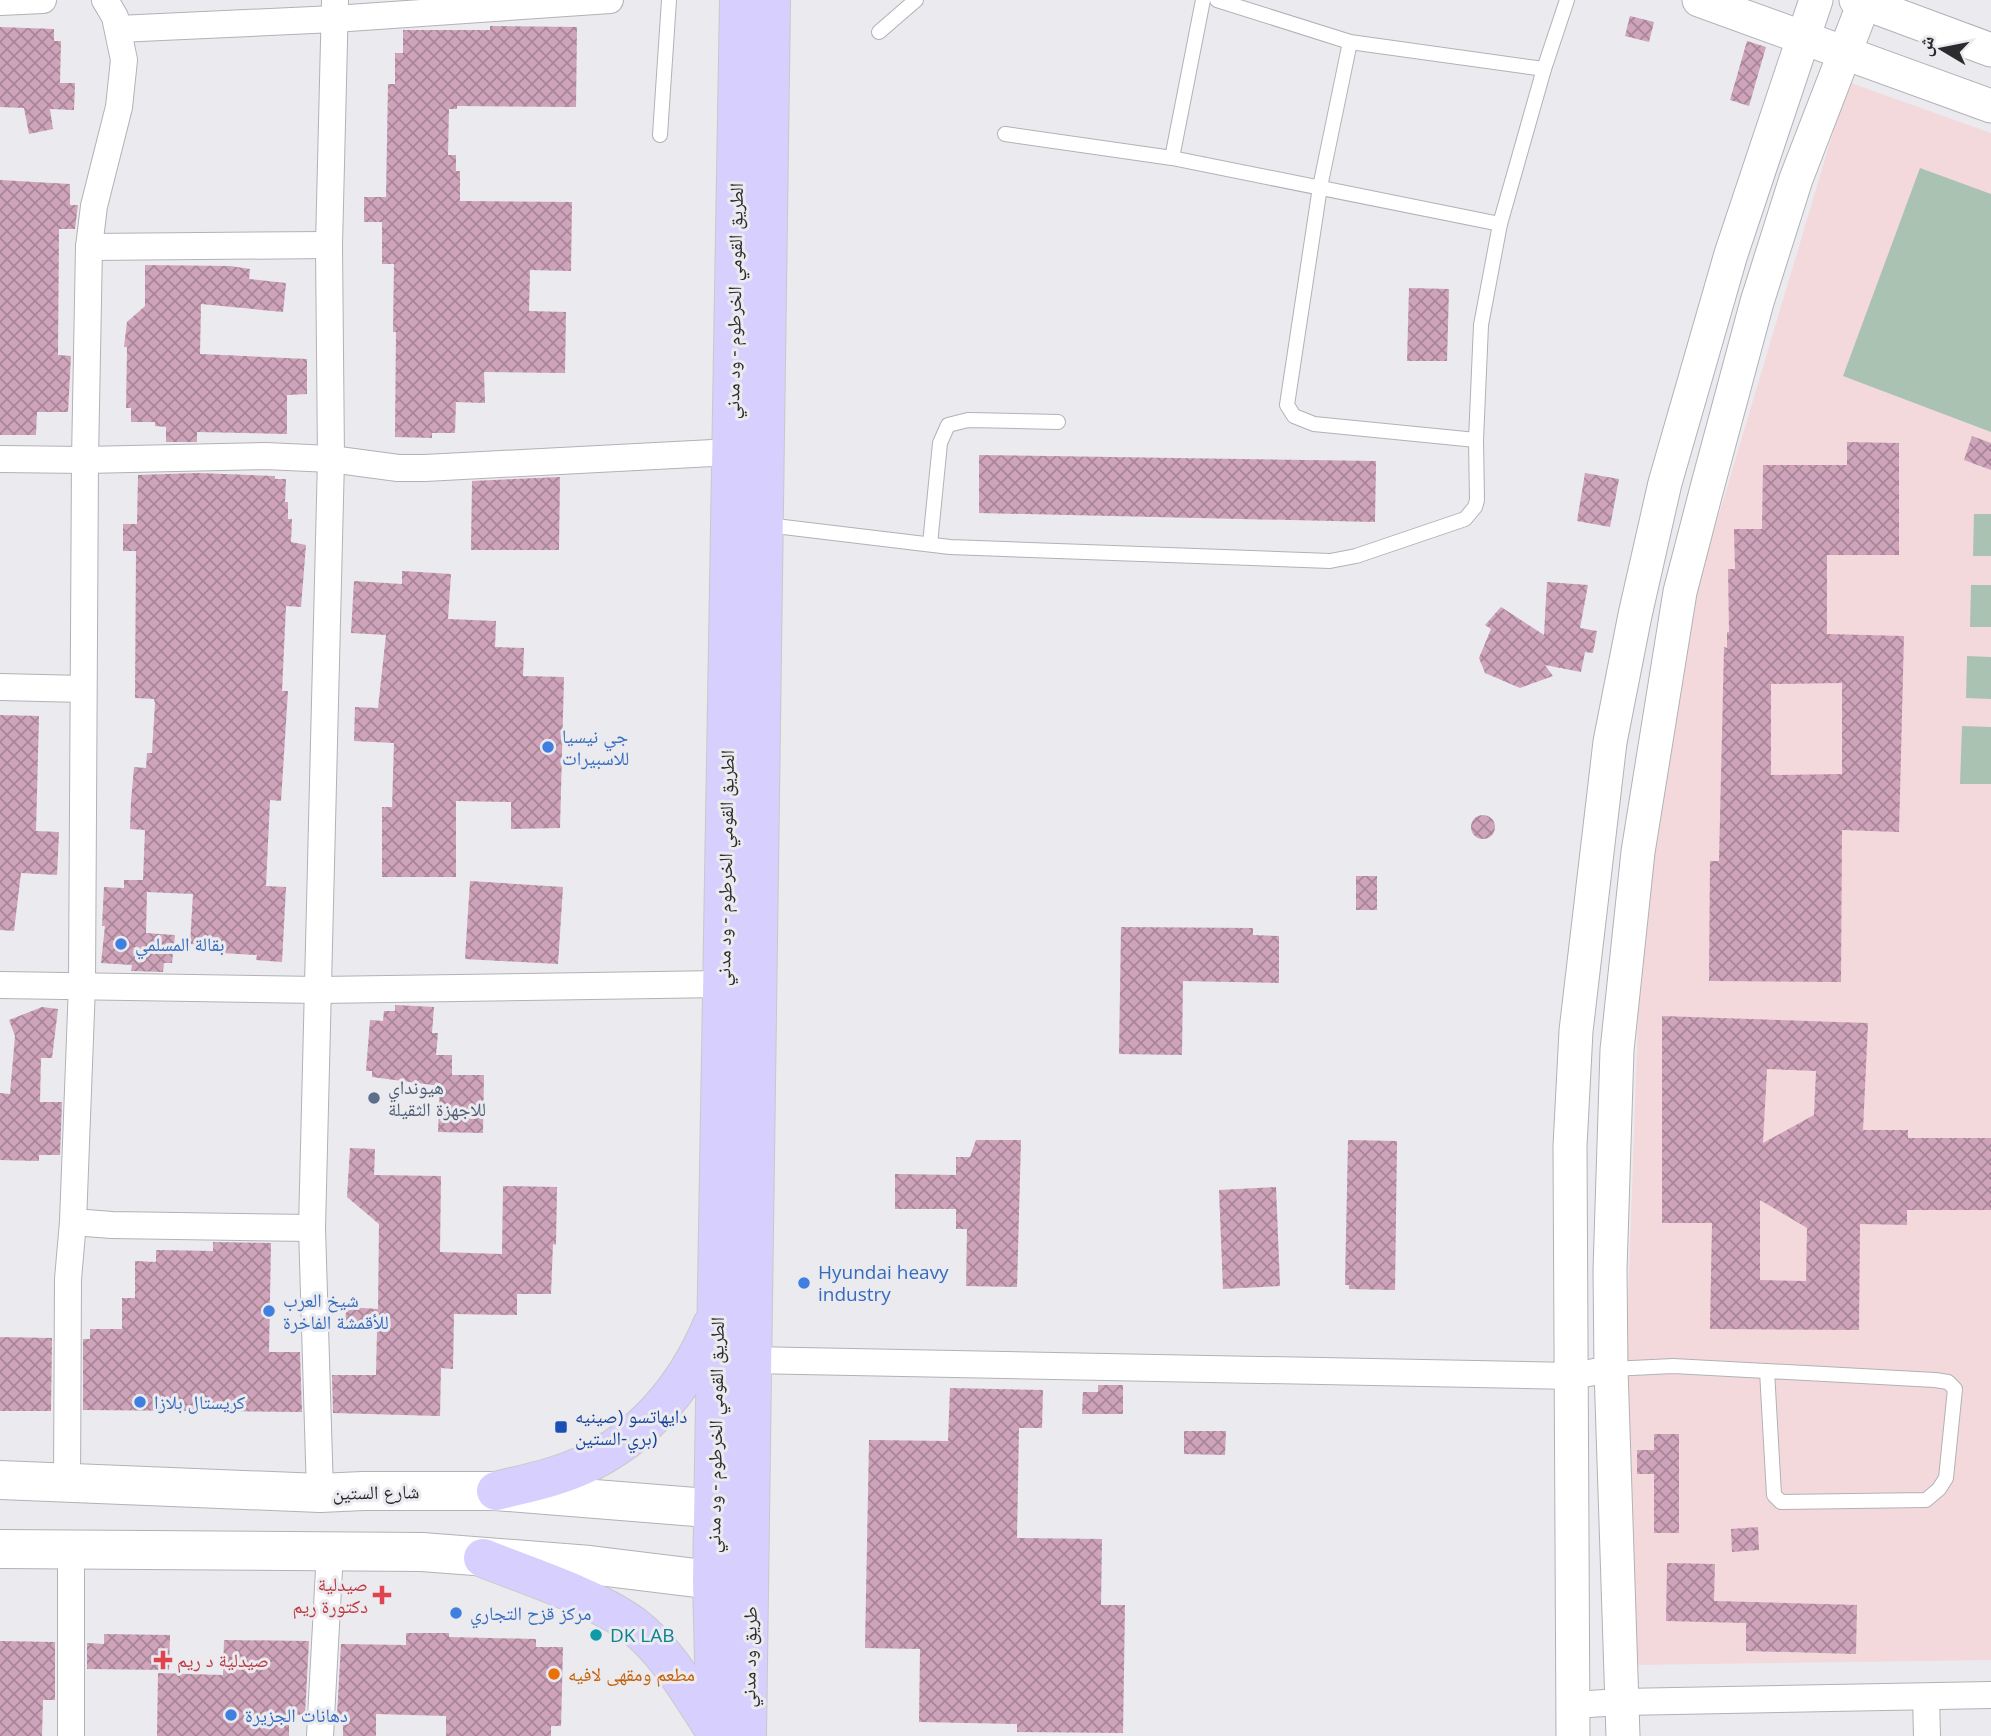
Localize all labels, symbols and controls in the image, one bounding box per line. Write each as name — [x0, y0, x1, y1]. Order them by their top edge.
north arrow — [1907, 14, 1977, 84]
text: ش — [1911, 34, 1940, 58]
street label: الطريق القومي الخرطوم - ود مدني — [719, 183, 752, 420]
place label: جي نيسيا للاسبيرات — [562, 723, 629, 771]
marker: جي نيسيا للاسبيرات — [540, 739, 556, 755]
street label: الطريق القومي الخرطوم - ود مدني — [710, 750, 743, 987]
place label: بقالة المسلمي — [135, 931, 225, 960]
marker: بقالة المسلمي — [113, 936, 129, 952]
place label: هيونداي للاجهزة الثقيلة — [388, 1074, 486, 1122]
marker: هيونداي للاجهزة الثقيلة — [366, 1090, 382, 1106]
place label: Hyundai heavy industry — [818, 1259, 949, 1307]
marker: Hyundai heavy industry — [796, 1275, 812, 1291]
place label: شيخ العرب للأقمشة الفاخرة — [283, 1287, 389, 1335]
marker: شيخ العرب للأقمشة الفاخرة — [261, 1303, 277, 1319]
street label: الطريق القومي الخرطوم - ود مدني — [700, 1317, 733, 1554]
place label: كريستال بلازا — [154, 1389, 245, 1415]
marker: كريستال بلازا — [132, 1394, 148, 1410]
place label: دايهاتسو (صينيه بري-الستين) — [575, 1403, 687, 1454]
marker: دايهاتسو (صينيه بري-الستين) — [553, 1419, 569, 1435]
street label: شارع الستين — [332, 1478, 420, 1506]
place label: صيدلية دكتورة ريم — [293, 1571, 368, 1619]
marker: صيدلية دكتورة ريم — [374, 1587, 390, 1603]
place label: مركز قزح التجاري — [470, 1600, 591, 1629]
marker: مركز قزح التجاري — [448, 1605, 464, 1621]
street label: طريق ود مدني — [735, 1606, 766, 1708]
place label: DK LAB — [610, 1622, 675, 1648]
marker: DK LAB — [588, 1627, 604, 1643]
place label: صيدلية د ريم — [177, 1647, 269, 1673]
marker: صيدلية د ريم — [155, 1652, 171, 1668]
place label: مطعم ومقهى لافيه — [568, 1661, 695, 1687]
marker: مطعم ومقهى لافيه — [546, 1666, 562, 1682]
place label: دهانات الجزيرة — [245, 1702, 348, 1728]
marker: دهانات الجزيرة — [223, 1707, 239, 1723]

